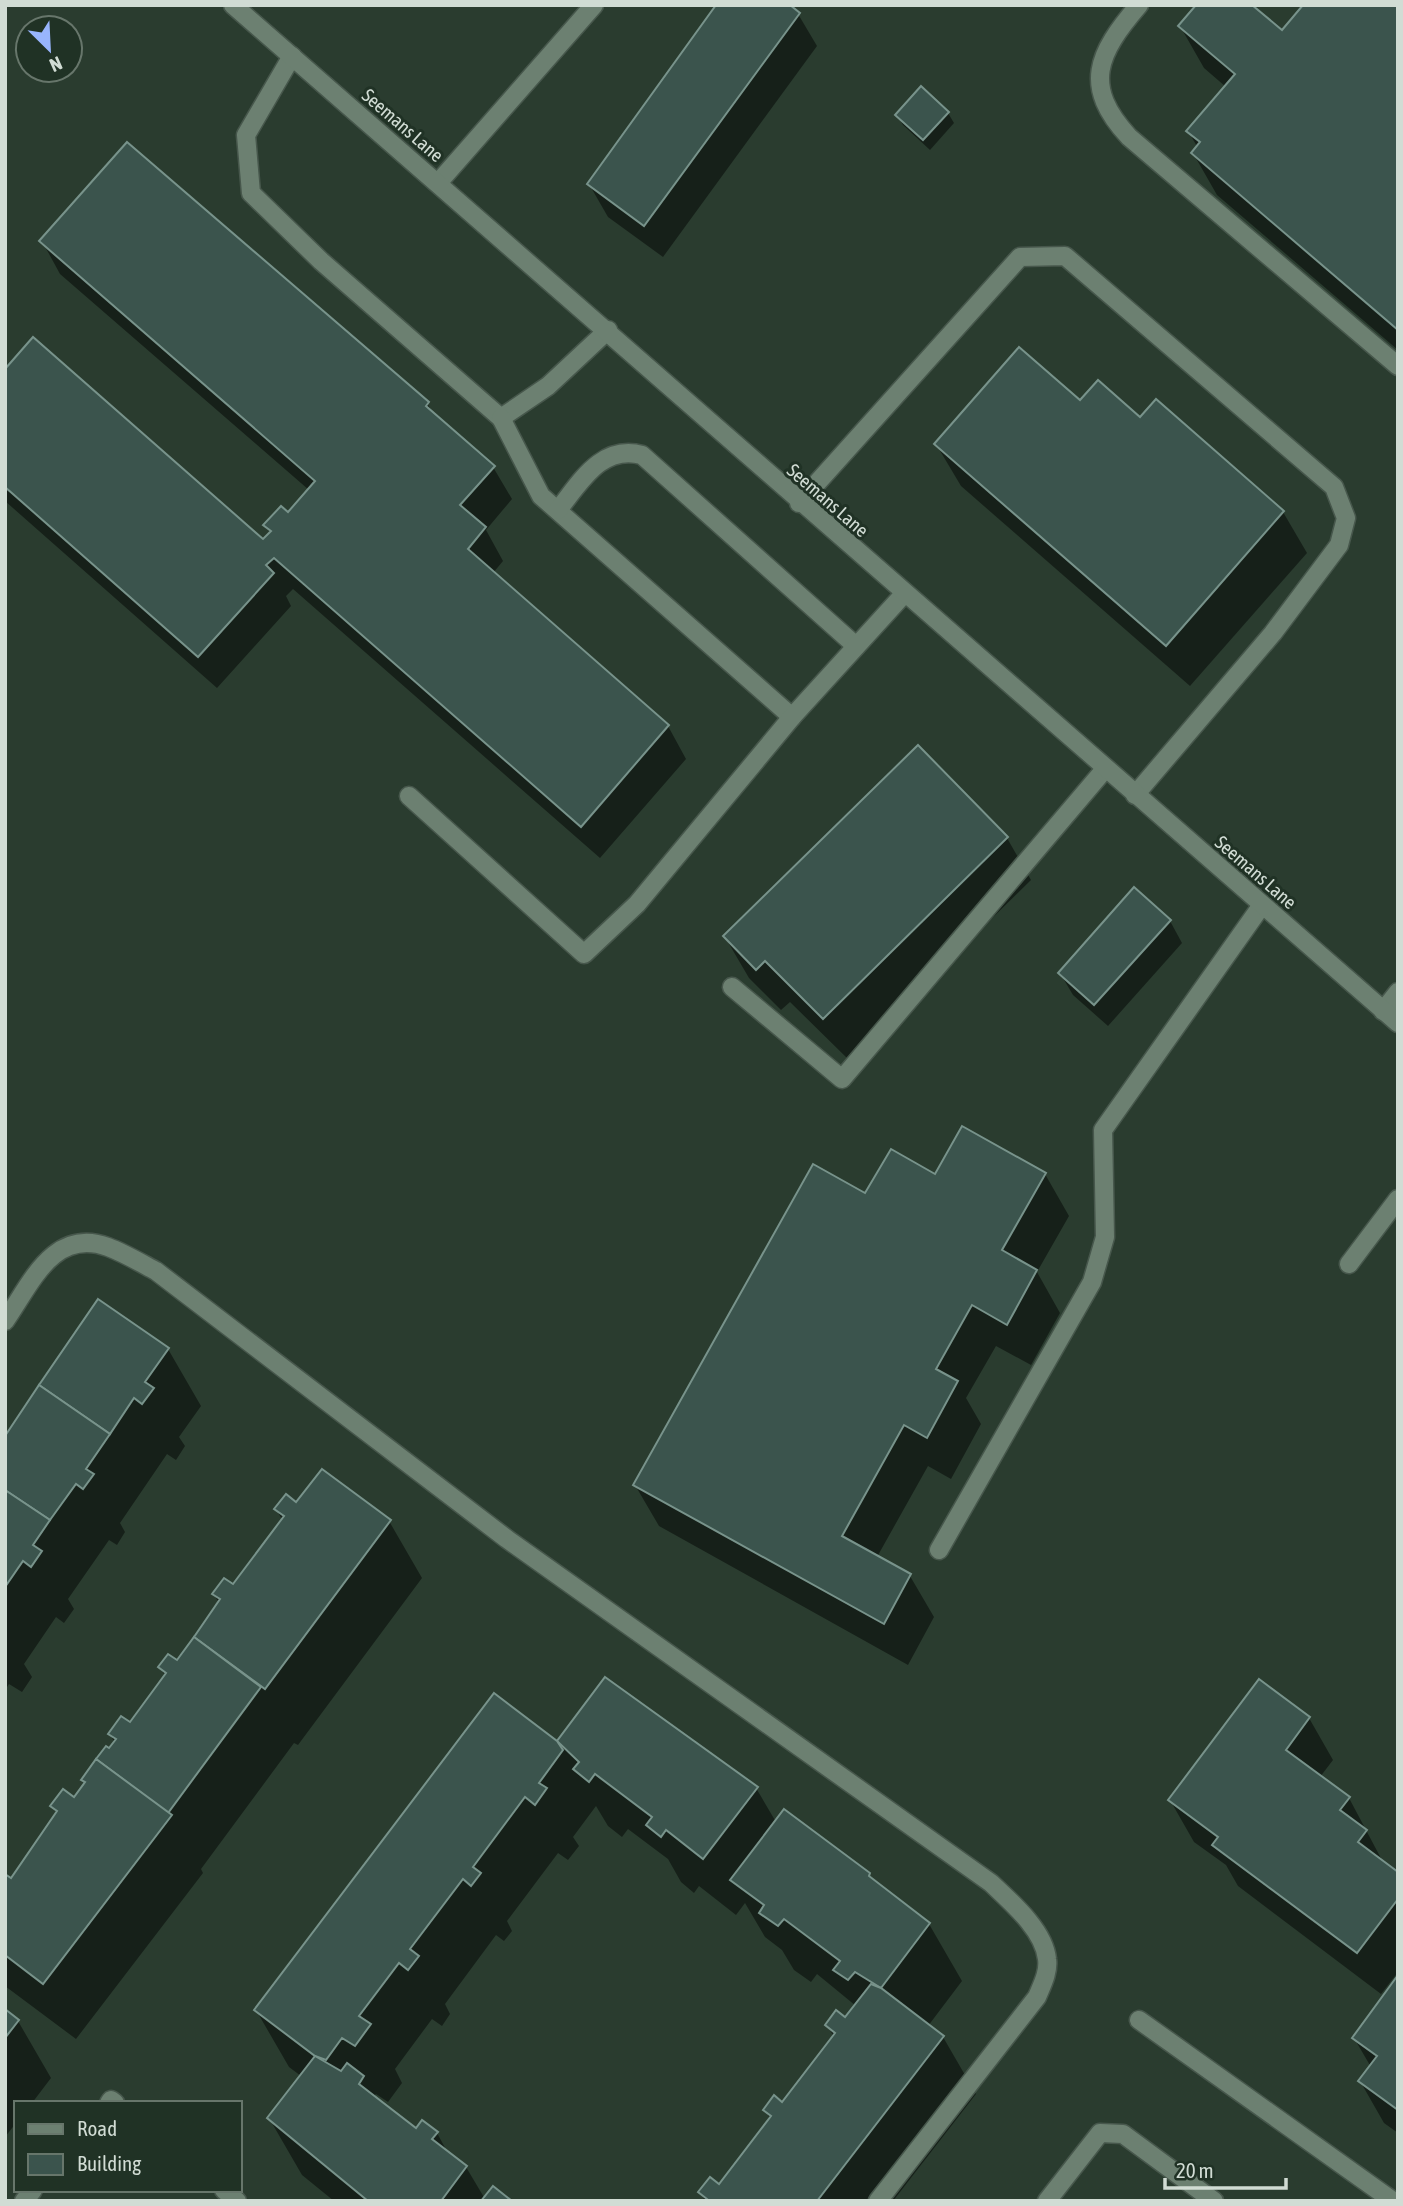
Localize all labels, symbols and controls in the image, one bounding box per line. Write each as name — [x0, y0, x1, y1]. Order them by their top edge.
north arrow — [14, 14, 84, 84]
text: N — [46, 52, 66, 77]
street label: Seemans Lane — [358, 84, 448, 166]
street label: Seemans Lane — [783, 459, 873, 541]
street label: Seemans Lane — [1211, 831, 1301, 913]
legend — [14, 2101, 242, 2192]
text: Road — [77, 2116, 117, 2140]
scale bar — [1165, 2146, 1286, 2190]
text: Building — [77, 2151, 141, 2175]
text: 20 m — [1176, 2158, 1214, 2182]

